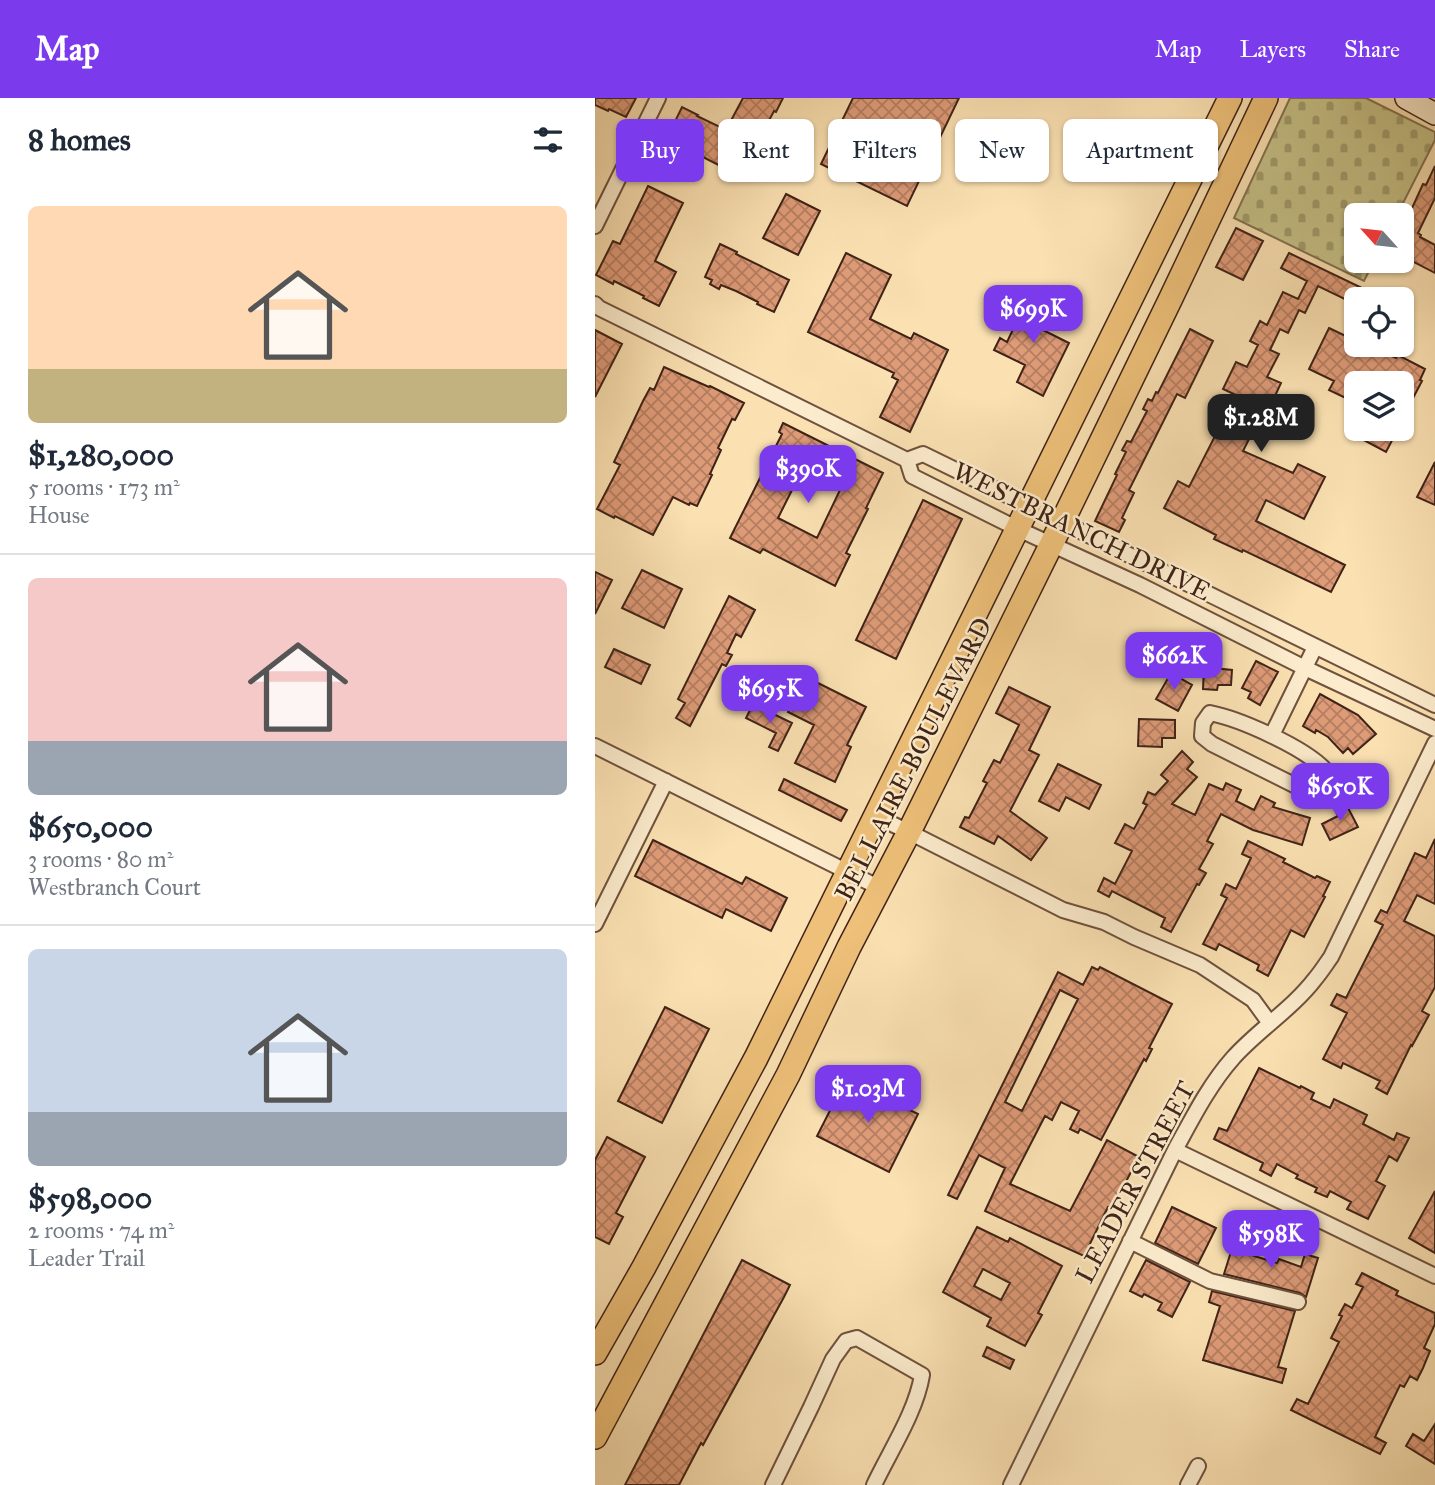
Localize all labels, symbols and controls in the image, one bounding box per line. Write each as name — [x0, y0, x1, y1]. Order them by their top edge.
text: Map — [35, 29, 99, 69]
text: Map — [1155, 34, 1202, 64]
text: Layers — [1240, 34, 1306, 64]
text: Share — [1344, 34, 1400, 64]
chip: Buy — [616, 119, 704, 182]
chip: Rent — [718, 119, 814, 182]
chip: Filters — [828, 119, 941, 182]
chip: New — [955, 119, 1049, 182]
chip: Apartment — [1063, 119, 1218, 182]
icon: filters — [529, 121, 567, 159]
text: 8 homes — [28, 122, 131, 158]
north arrow — [1344, 203, 1414, 273]
map controls — [1344, 203, 1414, 441]
icon: home — [235, 252, 361, 378]
pin: $699K — [984, 286, 1082, 345]
button: locate — [1344, 287, 1414, 357]
text: $699K — [1000, 294, 1066, 322]
button: layers — [1344, 371, 1414, 441]
pin: $1.28M — [1204, 394, 1318, 454]
text: $1.28M — [1224, 403, 1298, 431]
text: $1,280,000 — [28, 437, 174, 473]
pin: $390K — [759, 446, 857, 505]
text: $390K — [775, 454, 841, 482]
street label: WESTBRANCH DRIVE — [948, 455, 1216, 607]
text: 5 rooms · 173 m² — [28, 473, 180, 501]
text: House — [28, 501, 90, 529]
street label: BELLAIRE BOULEVARD — [828, 612, 998, 906]
icon: home — [235, 624, 361, 750]
pin: $662K — [1125, 632, 1223, 692]
text: $662K — [1141, 641, 1207, 669]
pin: $695K — [721, 666, 819, 725]
text: $695K — [738, 674, 802, 702]
pin: $650K — [1291, 764, 1389, 823]
text: $650K — [1307, 772, 1373, 800]
text: $650,000 — [28, 809, 153, 845]
text: 3 rooms · 80 m² — [28, 845, 173, 873]
text: Westbranch Court — [28, 873, 201, 901]
icon: home — [235, 995, 361, 1121]
pin: $1.03M — [811, 1066, 925, 1125]
text: $1.03M — [831, 1074, 905, 1102]
street label: LEADER STREET — [1068, 1075, 1202, 1288]
text: $598,000 — [28, 1180, 152, 1216]
pin: $598K — [1222, 1210, 1320, 1270]
text: 2 rooms · 74 m² — [28, 1216, 174, 1244]
text: $598K — [1238, 1219, 1304, 1247]
text: Leader Trail — [28, 1244, 145, 1272]

